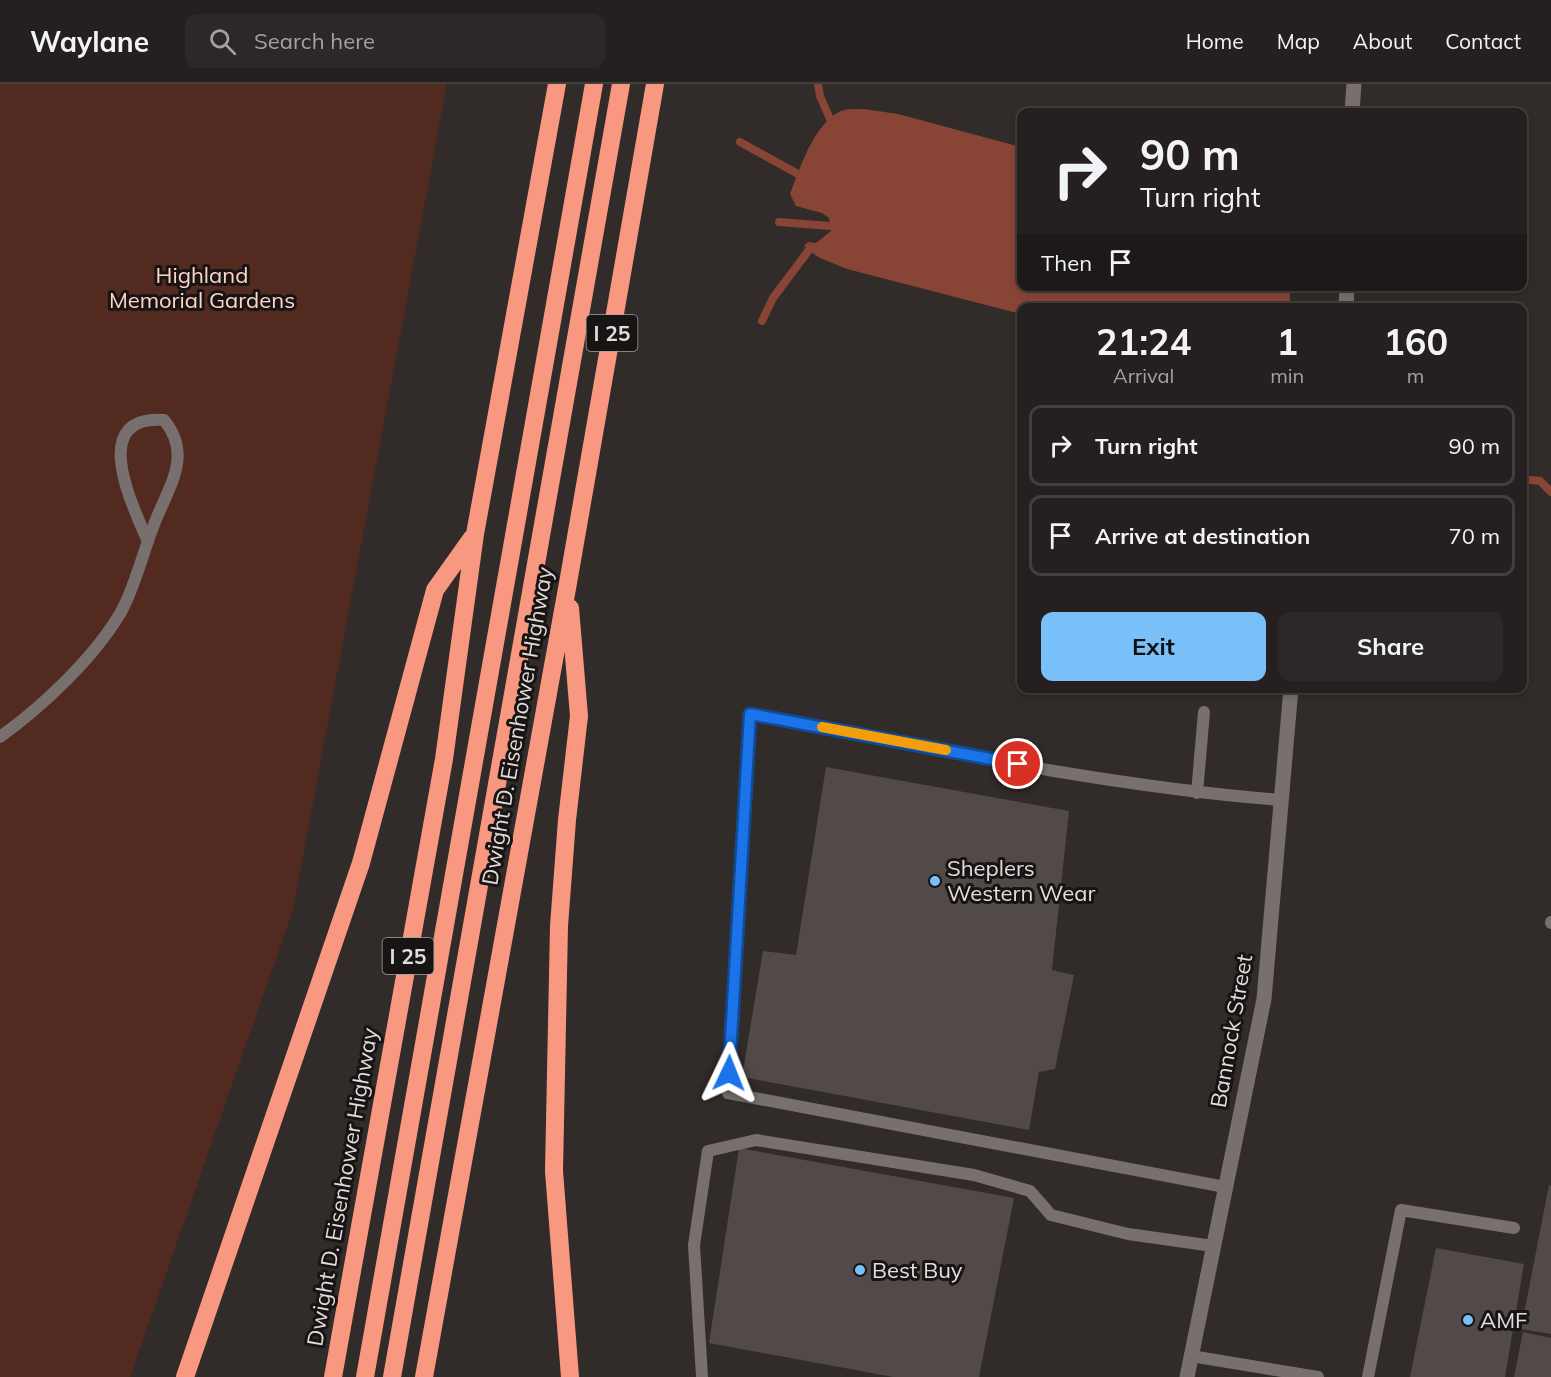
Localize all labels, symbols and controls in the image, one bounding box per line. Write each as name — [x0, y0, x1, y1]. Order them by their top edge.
search box — [185, 14, 605, 68]
text: Waylane — [30, 24, 149, 59]
icon: search — [206, 25, 239, 58]
text: Search here — [254, 27, 375, 55]
text: Home — [1186, 28, 1244, 54]
text: Map — [1277, 28, 1320, 54]
text: About — [1353, 28, 1412, 54]
text: Contact — [1445, 28, 1521, 54]
text: 90 m — [1140, 128, 1240, 181]
icon: right — [1041, 132, 1119, 210]
text: Turn right — [1140, 180, 1260, 214]
icon: arrive — [1104, 246, 1137, 279]
text: Then — [1041, 249, 1092, 277]
park label: Highland Memorial Gardens — [109, 261, 295, 314]
road number: I 25 — [586, 315, 638, 351]
text: 21:24 — [1096, 319, 1191, 364]
text: 1 — [1276, 319, 1298, 364]
text: 160 — [1383, 319, 1448, 364]
text: Arrival — [1113, 363, 1174, 388]
text: min — [1270, 363, 1304, 388]
text: m — [1407, 363, 1424, 388]
icon: right — [1044, 429, 1077, 462]
text: Turn right — [1095, 432, 1198, 460]
text: 90 m — [1449, 432, 1500, 460]
icon: arrive — [1044, 519, 1077, 552]
text: Arrive at destination — [1095, 522, 1310, 550]
text: 70 m — [1449, 522, 1500, 550]
street label: Dwight D. Eisenhower Highway — [475, 564, 559, 887]
button: Exit — [1041, 612, 1266, 681]
button: Share — [1278, 612, 1503, 681]
pin — [992, 738, 1043, 789]
icon: arrive — [1001, 747, 1034, 780]
place label: Sheplers Western Wear — [947, 854, 1095, 907]
marker: Sheplers Western Wear — [928, 874, 942, 888]
road number: I 25 — [382, 938, 434, 974]
street label: Bannock Street — [1204, 952, 1258, 1110]
street label: Dwight D. Eisenhower Highway — [300, 1025, 384, 1348]
position arrow — [697, 1041, 761, 1105]
place label: Best Buy — [872, 1256, 963, 1284]
marker: Best Buy — [853, 1263, 867, 1277]
place label: AMF — [1480, 1306, 1527, 1334]
marker: AMF — [1461, 1313, 1475, 1327]

